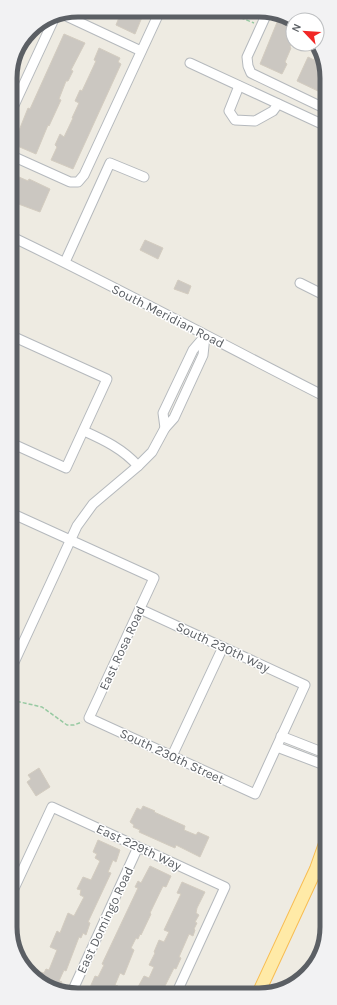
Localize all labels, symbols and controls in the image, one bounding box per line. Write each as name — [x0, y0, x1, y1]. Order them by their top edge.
north arrow — [285, 12, 325, 52]
text: N — [289, 22, 304, 34]
street label: South Meridian Road — [109, 281, 227, 351]
street label: East Rosa Road — [96, 603, 148, 693]
street label: South 230th Way — [174, 619, 272, 675]
street label: South 230th Street — [118, 725, 227, 787]
street label: East 229th Way — [94, 821, 184, 873]
street label: East Domingo Road — [74, 864, 136, 976]

